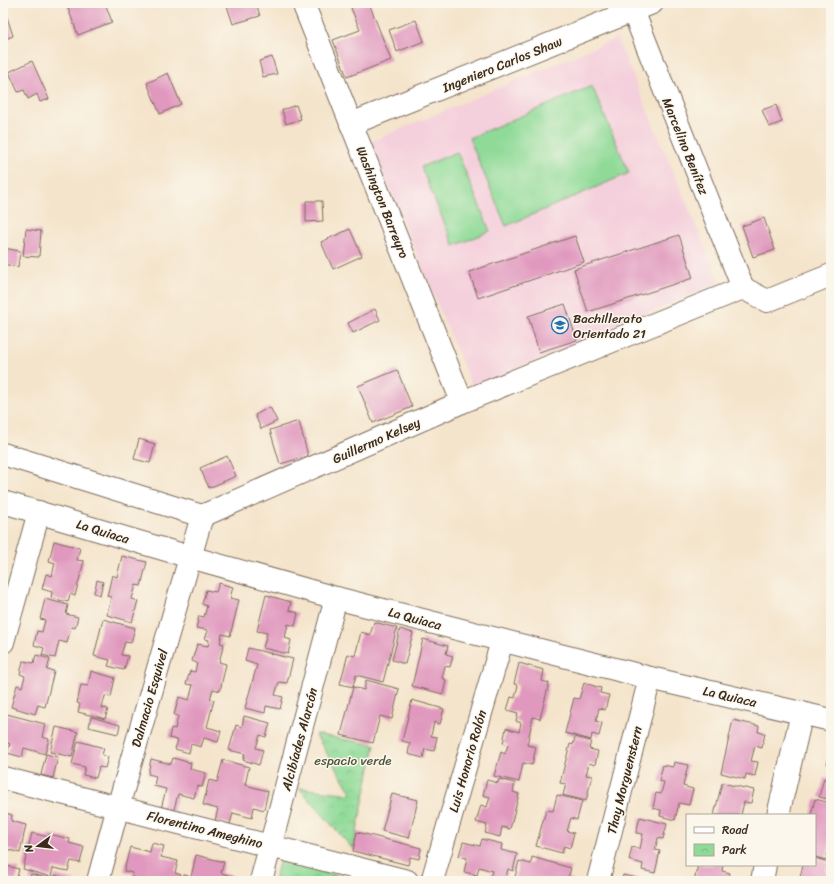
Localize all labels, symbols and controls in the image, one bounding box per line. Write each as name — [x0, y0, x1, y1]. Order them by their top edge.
street label: Ingeniero Carlos Shaw — [438, 30, 566, 99]
street label: Marcelino Benítez — [656, 94, 716, 199]
street label: Washington Barreyro — [349, 142, 416, 262]
place label: Bachillerato Orientado 21 — [573, 307, 646, 345]
school or university icon: Bachillerato Orientado 21 — [550, 315, 570, 335]
street label: Guillermo Kelsey — [328, 411, 424, 470]
street label: La Quiaca — [73, 513, 133, 551]
street label: La Quiaca — [386, 600, 445, 637]
street label: Dalmacio Esquivel — [124, 646, 175, 750]
street label: La Quiaca — [701, 679, 759, 714]
street label: Alcibíades Alarcón — [274, 685, 324, 794]
street label: Luis Honorio Rolón — [442, 707, 493, 815]
street label: Thay Morguenstern — [600, 723, 649, 837]
park label: espacio verde — [314, 749, 392, 772]
street label: Florentino Ameghino — [145, 804, 266, 855]
legend — [686, 814, 816, 866]
text: Road — [722, 819, 749, 841]
north arrow — [18, 826, 58, 866]
text: Park — [722, 839, 747, 861]
text: N — [19, 842, 39, 856]

